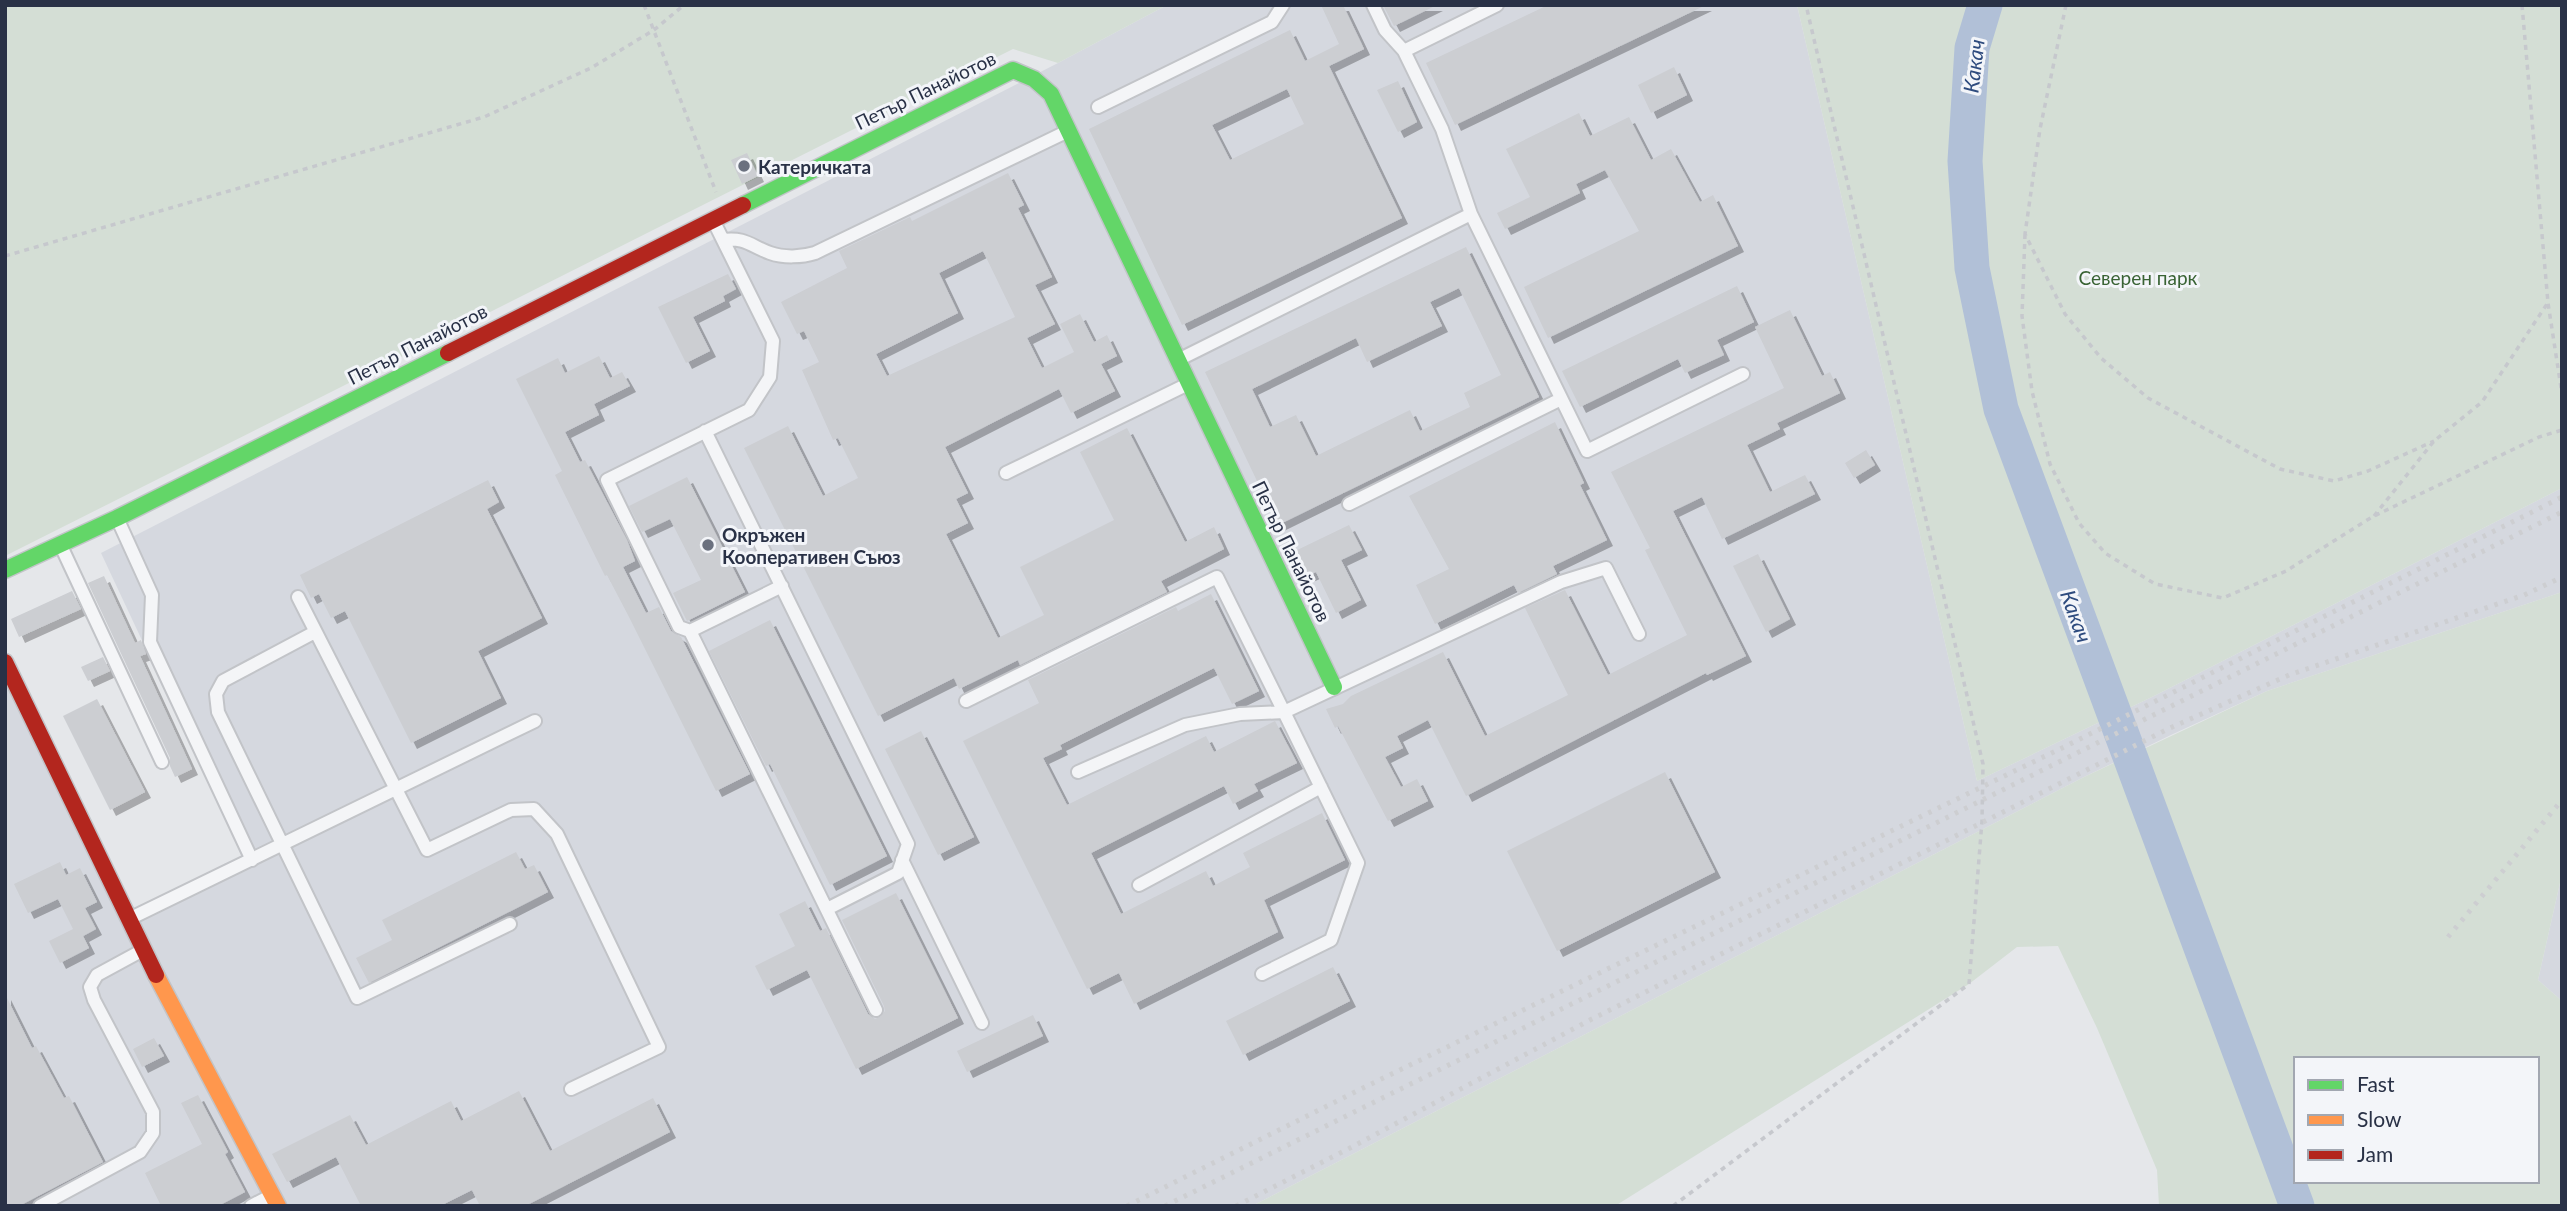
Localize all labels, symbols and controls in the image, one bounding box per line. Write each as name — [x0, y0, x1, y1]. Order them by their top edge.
water label: Какач — [1957, 38, 1989, 94]
street label: Петър Панайотов — [851, 46, 999, 134]
place label: Катеричката — [758, 155, 871, 178]
marker: Катеричката — [736, 158, 752, 174]
park label: Северен парк — [2079, 266, 2198, 289]
street label: Петър Панайотов — [343, 299, 491, 389]
street label: Петър Панайотов — [1248, 477, 1336, 625]
place label: Окръжен Кооперативен Съюз — [722, 523, 901, 568]
marker: Окръжен Кооперативен Съюз — [700, 537, 716, 553]
water label: Какач — [2056, 586, 2098, 646]
legend — [2294, 1057, 2539, 1183]
text: Fast — [2357, 1071, 2395, 1096]
text: Slow — [2357, 1106, 2402, 1131]
text: Jam — [2357, 1141, 2393, 1166]

